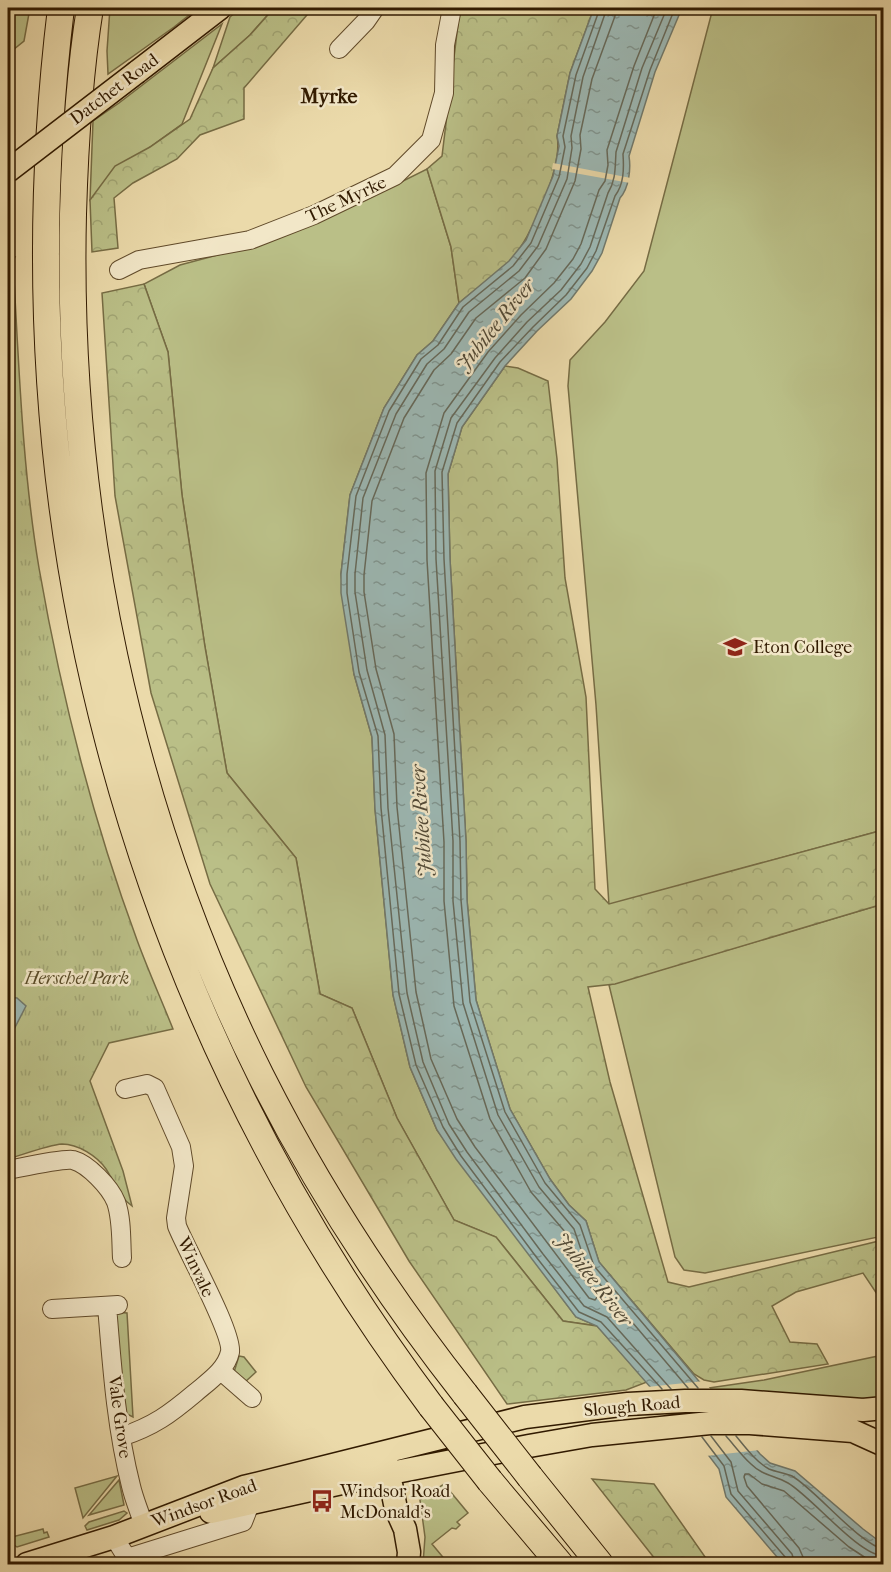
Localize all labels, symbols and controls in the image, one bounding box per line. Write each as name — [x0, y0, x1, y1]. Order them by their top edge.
street label: Datchet Road — [66, 49, 163, 130]
district label: Myrke — [300, 85, 357, 108]
street label: The Myrke — [303, 172, 390, 227]
water label: Jubilee River — [451, 273, 541, 376]
school or university icon: Eton College — [722, 634, 748, 660]
place label: Eton College — [753, 637, 852, 658]
water label: Jubilee River — [406, 762, 437, 878]
park label: Herschel Park — [24, 968, 129, 989]
water label: Jubilee River — [550, 1228, 639, 1332]
street label: Winvale — [172, 1233, 219, 1301]
street label: Vale Grove — [103, 1373, 136, 1460]
street label: Slough Road — [583, 1392, 681, 1421]
street label: Windsor Road — [148, 1475, 260, 1533]
place label: Windsor Road McDonald's — [339, 1481, 450, 1523]
bus stop icon: Windsor Road McDonald's — [309, 1488, 335, 1514]

